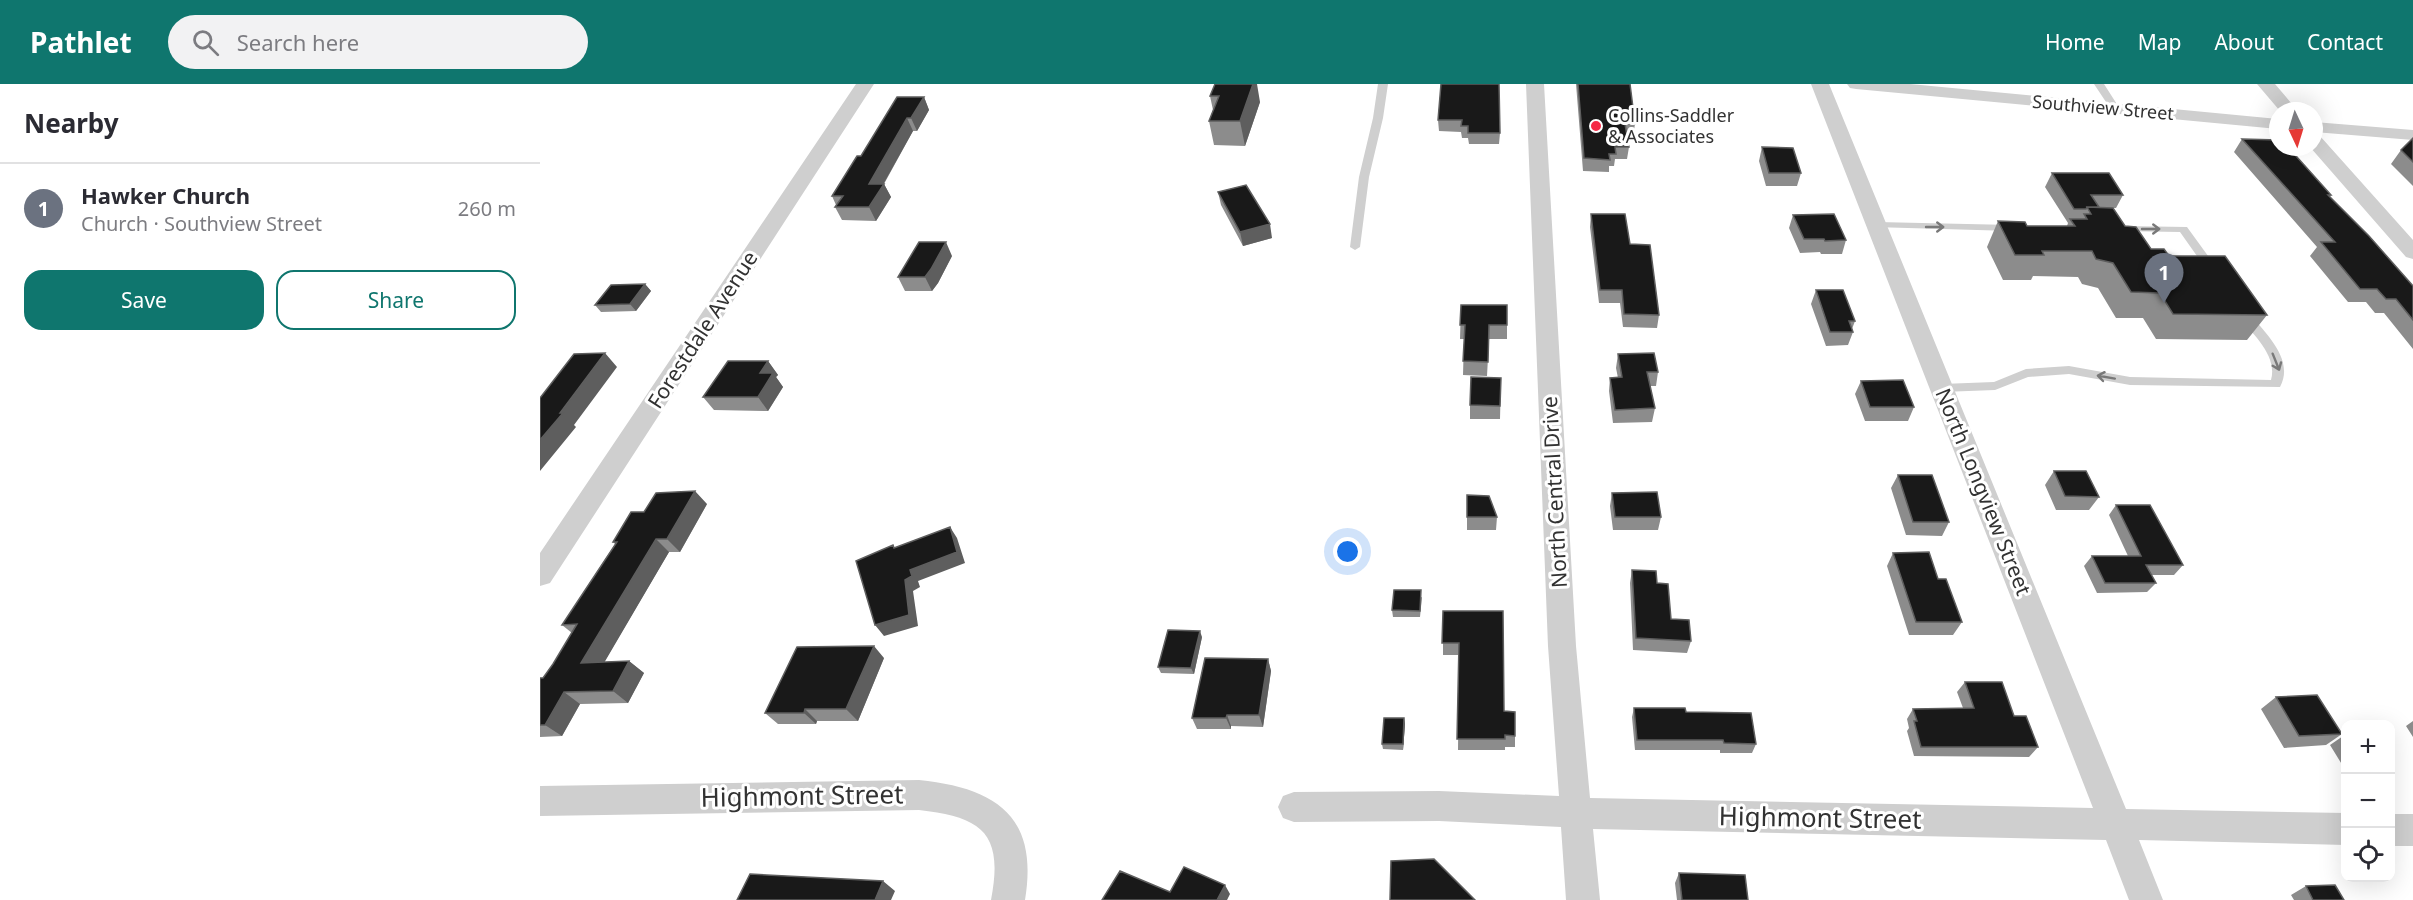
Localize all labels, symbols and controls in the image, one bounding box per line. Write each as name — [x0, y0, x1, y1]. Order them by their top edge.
search box — [168, 15, 588, 69]
text: Pathlet — [30, 23, 132, 61]
icon: search — [189, 26, 222, 59]
text: Search here — [237, 27, 359, 57]
text: Home — [2045, 28, 2105, 56]
text: Map — [2138, 28, 2181, 56]
text: About — [2214, 28, 2274, 56]
text: Contact — [2307, 28, 2383, 56]
street label: Southview Street — [2031, 89, 2175, 125]
north arrow — [2269, 102, 2323, 156]
place label: Collins-Saddler & Associates — [1608, 103, 1735, 148]
text: Nearby — [24, 105, 119, 141]
marker: Collins-Saddler & Associates — [1589, 119, 1603, 133]
text: Hawker Church — [81, 180, 250, 210]
text: 1 — [38, 195, 49, 222]
text: 260 m — [458, 195, 516, 222]
text: Church · Southview Street — [81, 210, 322, 237]
one-way arrow — [1925, 221, 1945, 233]
one-way arrow — [2141, 223, 2161, 235]
street label: Forestdale Avenue — [641, 245, 764, 414]
pin: 1 — [2144, 254, 2184, 303]
button: Save — [24, 270, 264, 330]
button: Share — [276, 270, 516, 330]
one-way arrow — [2271, 353, 2282, 371]
one-way arrow — [2097, 371, 2116, 382]
street label: North Longview Street — [1930, 384, 2038, 600]
street label: North Central Drive — [1535, 396, 1573, 589]
your location — [1333, 537, 1362, 566]
map controls — [2341, 720, 2395, 882]
button: + — [2341, 720, 2395, 774]
button: − — [2341, 774, 2395, 828]
street label: Highmont Street — [700, 775, 904, 815]
street label: Highmont Street — [1718, 797, 1922, 837]
button: locate — [2341, 828, 2395, 882]

